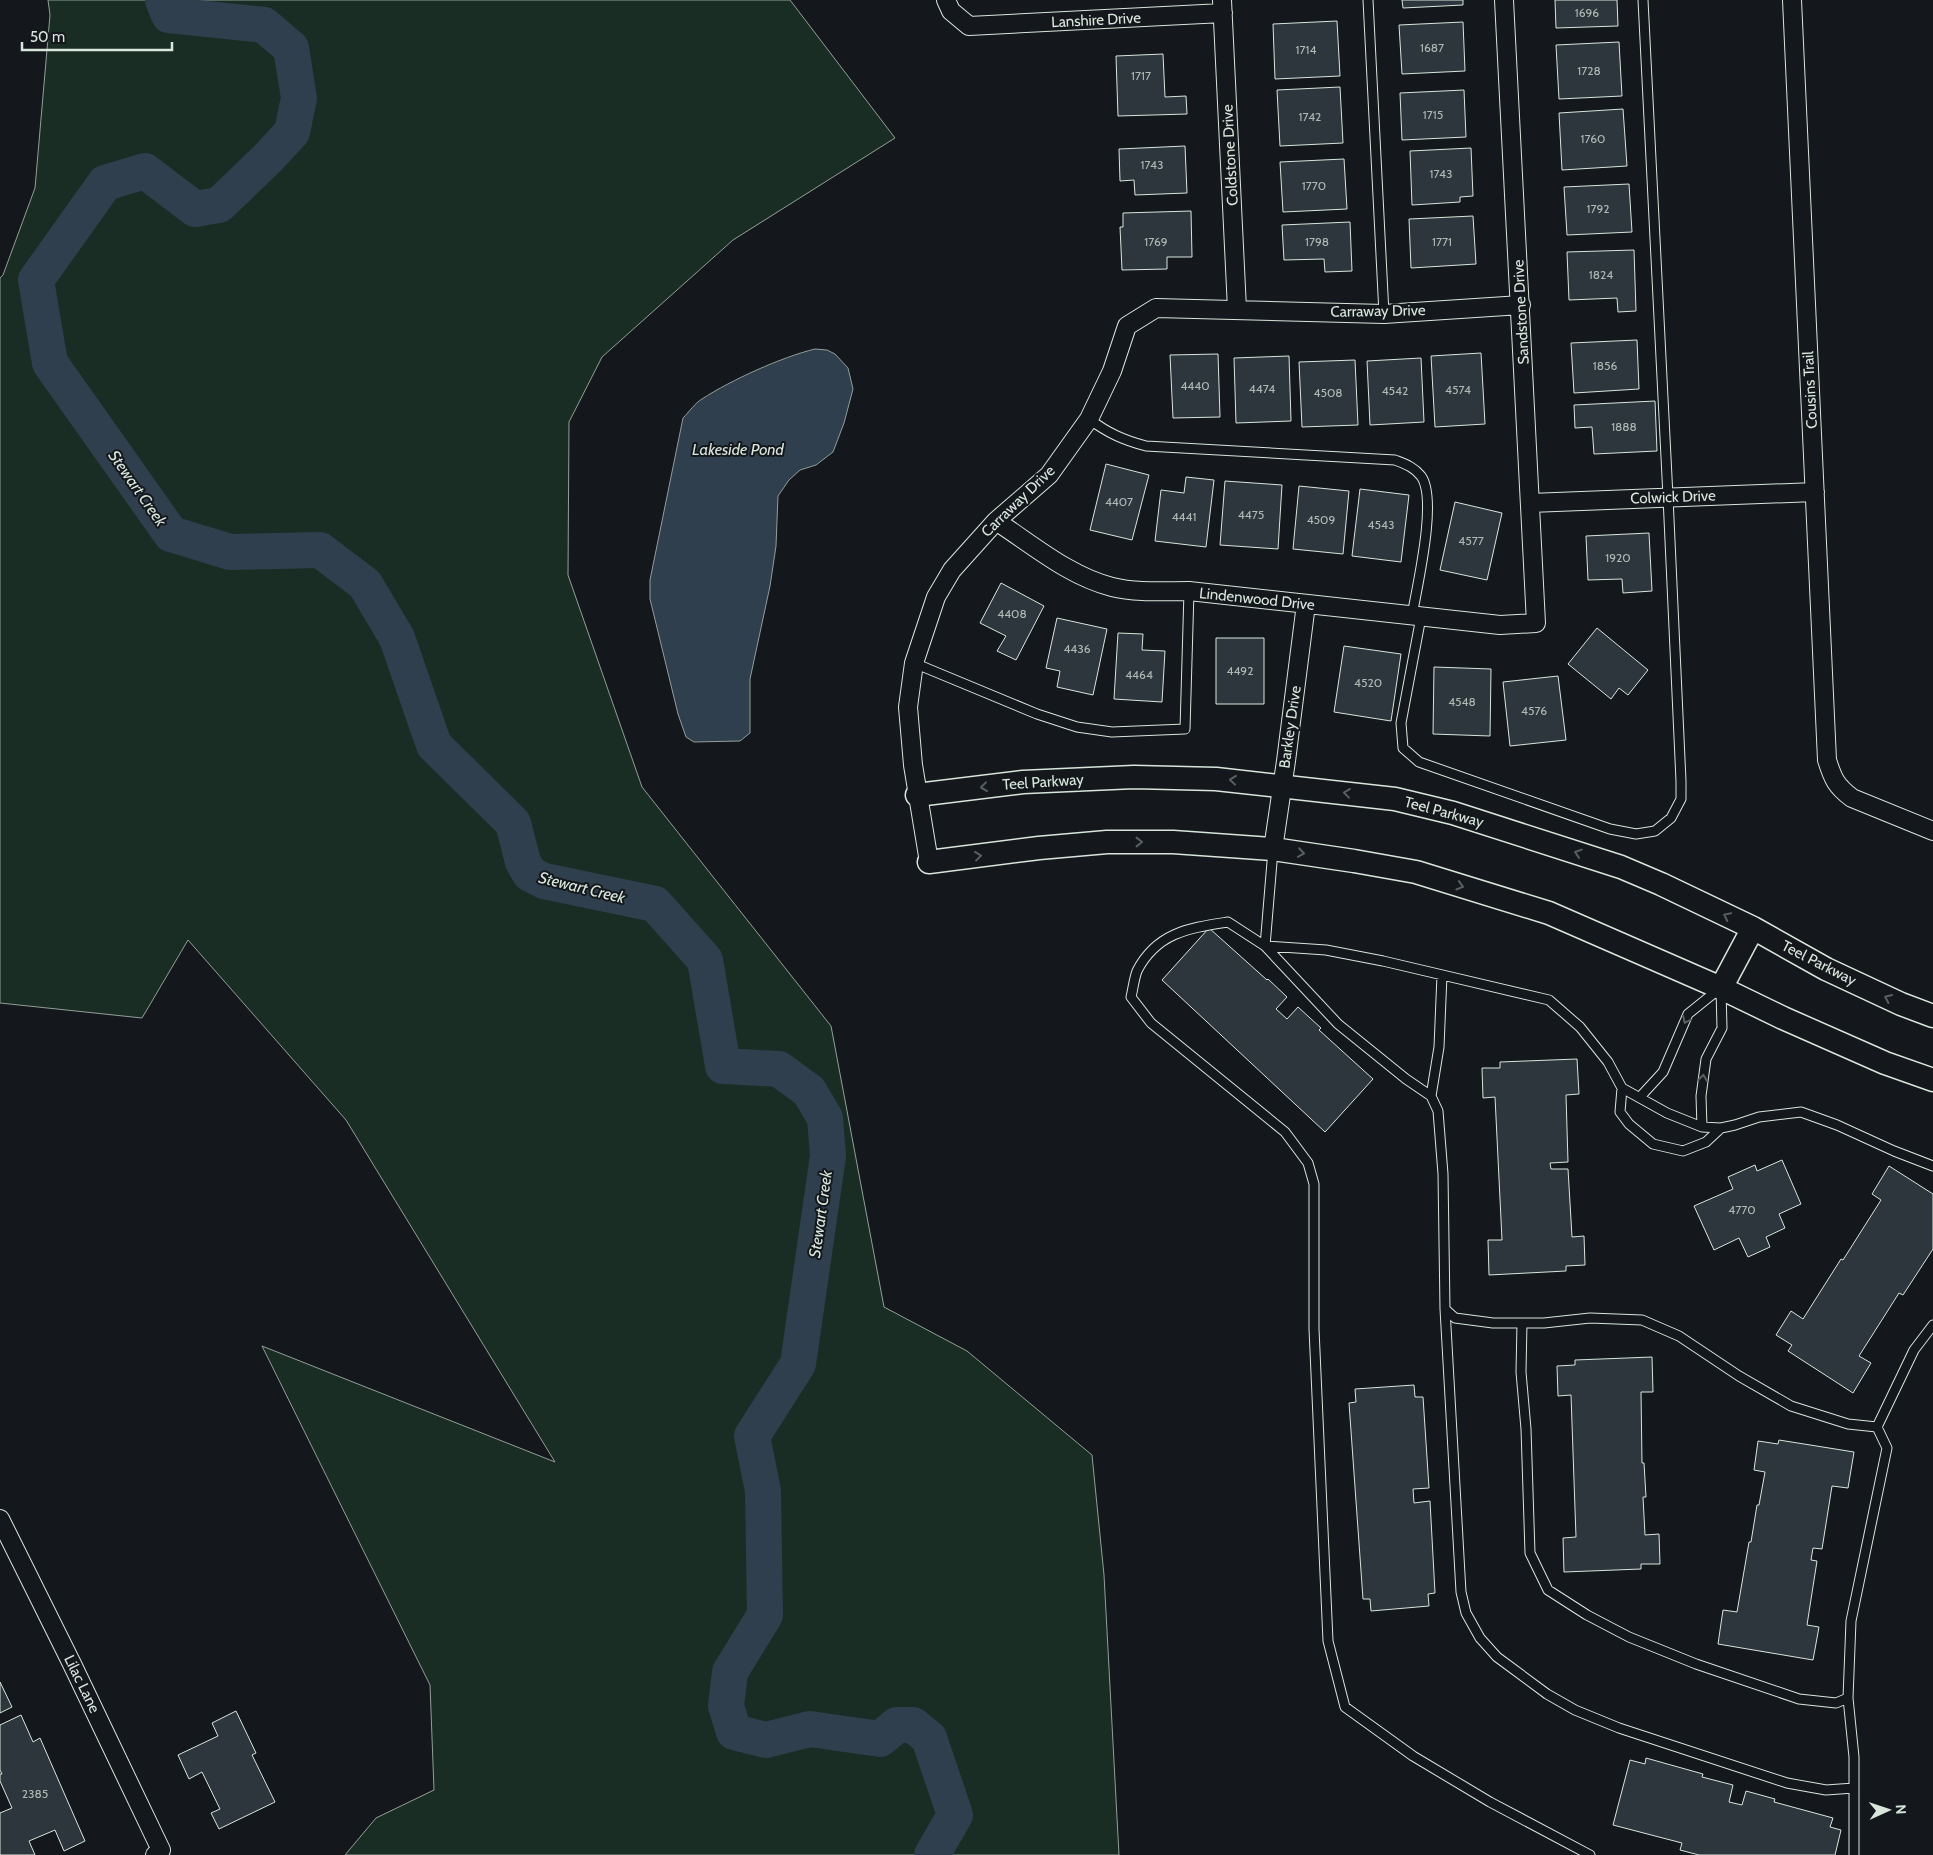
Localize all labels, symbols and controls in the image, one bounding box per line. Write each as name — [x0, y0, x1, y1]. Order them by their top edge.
house number: 1696 — [1575, 5, 1599, 20]
street label: Lanshire Drive — [1051, 9, 1142, 31]
scale bar — [22, 20, 172, 52]
text: 50 m — [30, 28, 65, 46]
house number: 1687 — [1420, 40, 1444, 55]
house number: 1714 — [1296, 42, 1316, 57]
house number: 1728 — [1577, 63, 1601, 78]
house number: 1717 — [1131, 68, 1151, 83]
street label: Coldstone Drive — [1218, 103, 1242, 206]
house number: 1715 — [1423, 107, 1443, 122]
house number: 1742 — [1299, 109, 1321, 124]
house number: 1760 — [1581, 131, 1605, 146]
house number: 1743 — [1141, 157, 1163, 172]
house number: 1743 — [1430, 166, 1452, 181]
house number: 1770 — [1302, 178, 1326, 193]
house number: 1792 — [1586, 201, 1610, 216]
house number: 1769 — [1144, 234, 1168, 249]
house number: 1798 — [1305, 234, 1329, 249]
house number: 1771 — [1432, 234, 1452, 249]
street label: Sandstone Drive — [1509, 259, 1533, 365]
house number: 1824 — [1589, 267, 1613, 282]
street label: Carraway Drive — [1330, 301, 1426, 321]
street label: Cousins Trail — [1799, 350, 1821, 429]
house number: 1856 — [1593, 358, 1617, 373]
house number: 4440 — [1180, 378, 1210, 393]
house number: 4474 — [1249, 381, 1275, 396]
house number: 4574 — [1445, 382, 1471, 397]
house number: 4542 — [1382, 383, 1408, 398]
house number: 4508 — [1313, 385, 1343, 400]
house number: 1888 — [1611, 419, 1637, 434]
water label: Lakeside Pond — [692, 440, 785, 459]
water label: Stewart Creek — [105, 447, 171, 531]
street label: Carraway Drive — [978, 461, 1059, 541]
street label: Colwick Drive — [1630, 487, 1716, 507]
house number: 4407 — [1105, 494, 1133, 509]
house number: 4475 — [1238, 507, 1264, 522]
house number: 4441 — [1172, 509, 1196, 524]
house number: 4509 — [1307, 512, 1335, 527]
house number: 4543 — [1368, 517, 1394, 532]
house number: 4577 — [1458, 533, 1484, 548]
house number: 1920 — [1605, 550, 1631, 565]
street label: Lindenwood Drive — [1198, 584, 1316, 614]
house number: 4408 — [997, 606, 1027, 621]
house number: 4436 — [1063, 641, 1091, 656]
house number: 4492 — [1227, 663, 1253, 678]
house number: 4464 — [1125, 667, 1153, 682]
house number: 4520 — [1354, 675, 1382, 690]
street label: Barkley Drive — [1275, 684, 1305, 769]
house number: 4548 — [1448, 694, 1476, 709]
house number: 4576 — [1521, 703, 1547, 718]
street label: Teel Parkway — [1002, 770, 1085, 794]
one-way arrow — [1229, 775, 1237, 786]
one-way arrow — [979, 781, 987, 792]
one-way arrow — [1343, 788, 1351, 799]
street label: Teel Parkway — [1402, 793, 1486, 831]
one-way arrow — [1136, 837, 1144, 847]
one-way arrow — [1297, 848, 1306, 858]
one-way arrow — [1574, 849, 1583, 859]
one-way arrow — [974, 851, 982, 862]
water label: Stewart Creek — [537, 868, 628, 908]
one-way arrow — [1456, 880, 1464, 890]
one-way arrow — [1724, 912, 1733, 922]
street label: Teel Parkway — [1779, 937, 1860, 990]
one-way arrow — [1884, 993, 1893, 1004]
one-way arrow — [1682, 1015, 1692, 1024]
one-way arrow — [1697, 1074, 1708, 1082]
water label: Stewart Creek — [805, 1168, 836, 1259]
house number: 4770 — [1728, 1202, 1756, 1217]
street label: Lilac Lane — [60, 1652, 104, 1716]
north arrow — [1863, 1785, 1913, 1835]
house number: 2385 — [22, 1786, 48, 1801]
text: N — [1892, 1804, 1910, 1815]

